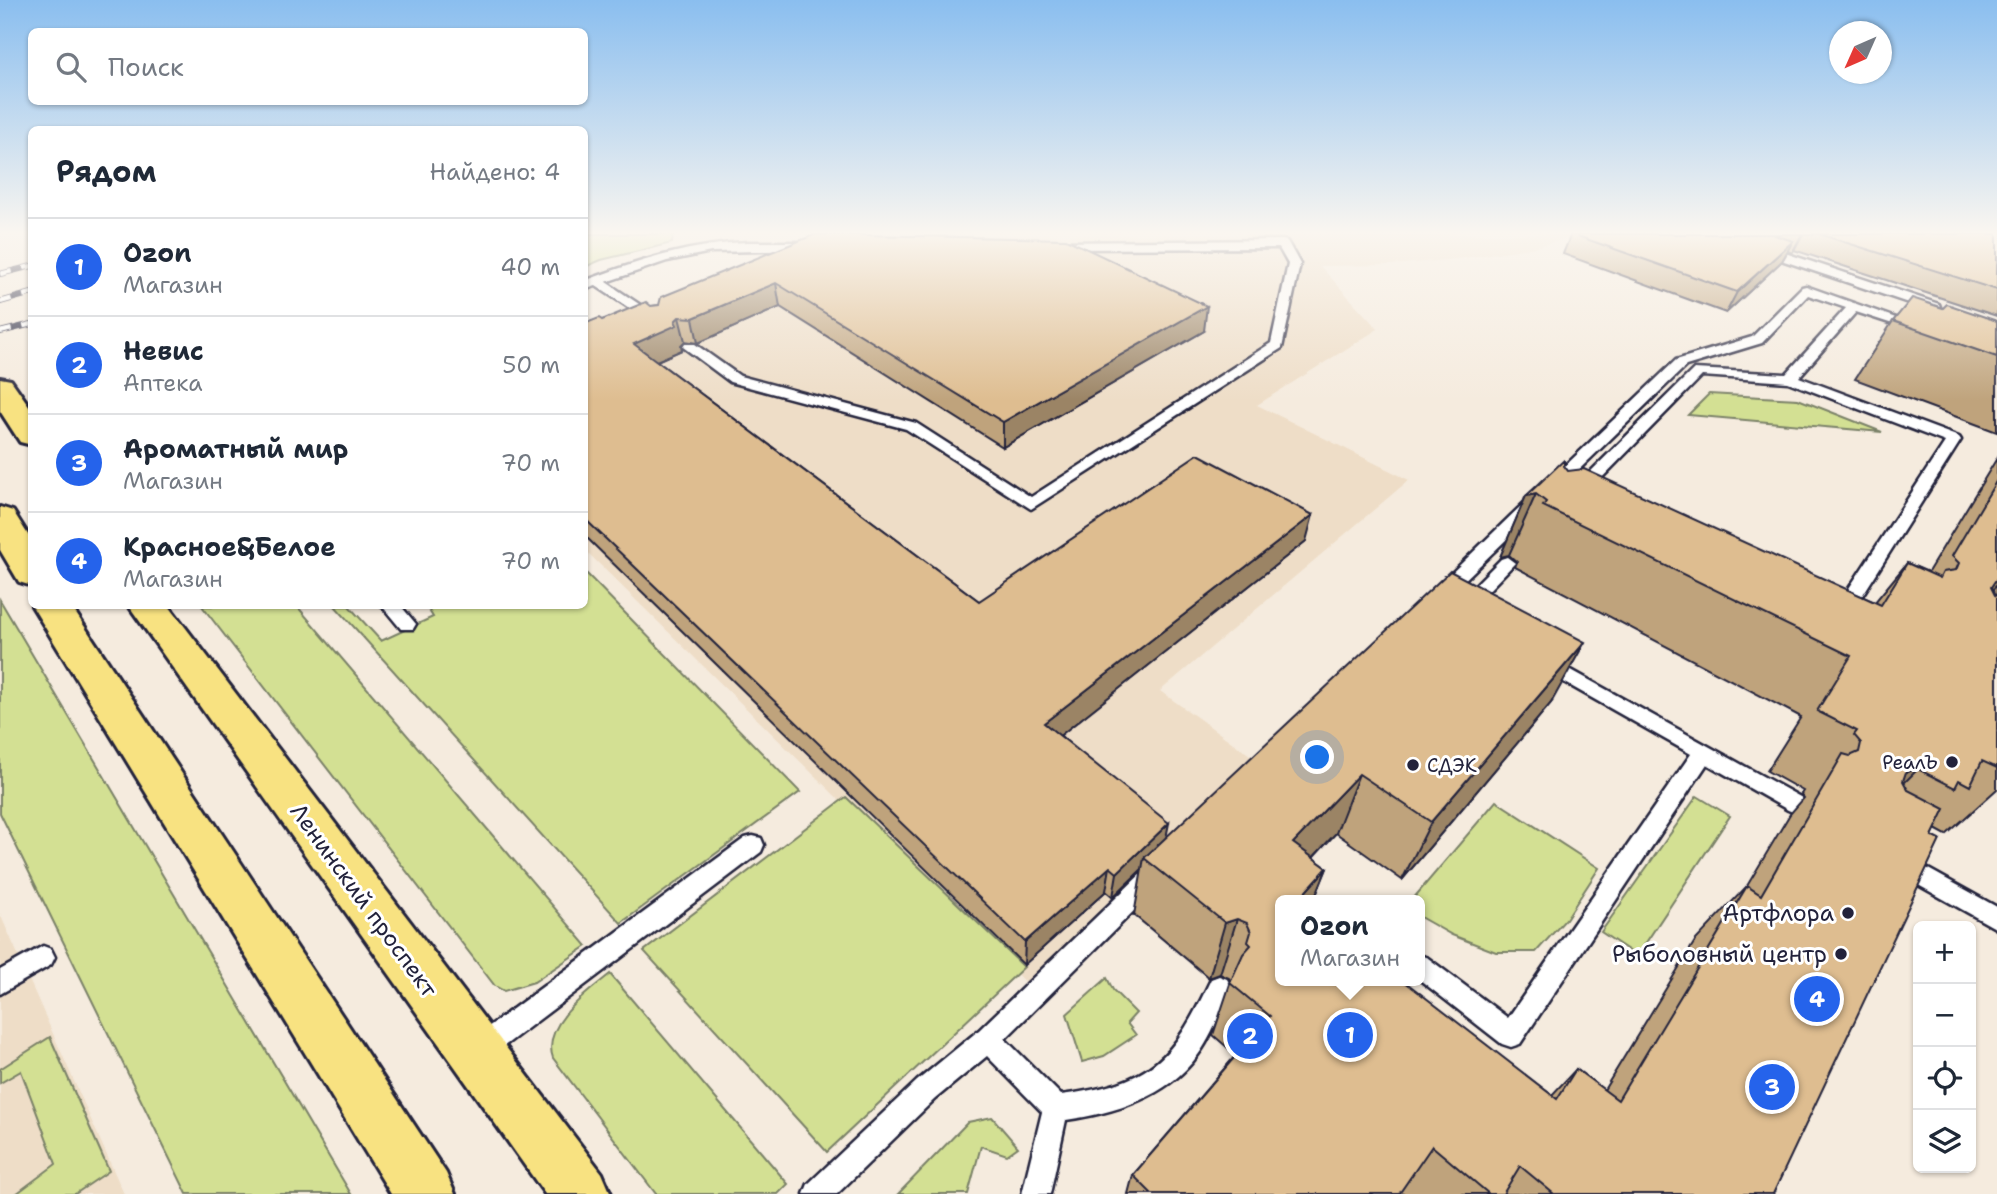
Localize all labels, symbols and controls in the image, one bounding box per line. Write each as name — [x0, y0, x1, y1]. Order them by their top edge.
north arrow — [1829, 21, 1892, 84]
search box — [28, 28, 588, 105]
icon: search — [52, 48, 90, 86]
text: Поиск — [108, 49, 184, 84]
text: Рядом — [56, 151, 156, 192]
text: Найдено: 4 — [430, 157, 560, 187]
text: Ozon — [123, 235, 192, 270]
text: 1 — [74, 252, 84, 282]
text: 40 m — [500, 252, 560, 282]
text: Магазин — [123, 270, 223, 300]
text: Невис — [123, 333, 204, 368]
text: 2 — [71, 350, 87, 380]
text: 50 m — [502, 350, 560, 380]
text: Аптека — [123, 368, 203, 398]
text: Ароматный мир — [123, 431, 348, 466]
text: 3 — [71, 448, 87, 478]
text: 70 m — [501, 448, 560, 478]
text: Магазин — [123, 466, 223, 496]
text: Красное&Белое — [123, 529, 336, 564]
text: 4 — [71, 546, 87, 576]
text: 70 m — [501, 546, 560, 576]
text: Магазин — [123, 564, 223, 594]
your location — [1300, 740, 1334, 774]
place label: РеалЪ — [1882, 750, 1938, 775]
place label: СДЭК — [1427, 753, 1477, 778]
marker: РеалЪ — [1944, 754, 1960, 770]
marker: СДЭК — [1405, 757, 1421, 773]
street label: Ленинский проспект — [284, 797, 445, 1003]
popup — [1275, 895, 1425, 986]
place label: Артфлора — [1723, 898, 1834, 928]
marker: Артфлора — [1840, 905, 1856, 921]
text: Ozon — [1300, 908, 1369, 943]
map controls — [1913, 921, 1976, 1173]
button: + — [1913, 921, 1976, 984]
place label: Рыболовный центр — [1612, 939, 1827, 969]
text: Магазин — [1300, 943, 1400, 973]
marker: Рыболовный центр — [1833, 946, 1849, 962]
pin: 4 — [1794, 973, 1840, 1025]
button: − — [1913, 984, 1976, 1047]
pin: 1 — [1327, 1009, 1373, 1061]
pin: 2 — [1227, 1010, 1273, 1062]
button: locate — [1913, 1047, 1976, 1110]
pin: 3 — [1749, 1061, 1795, 1113]
button: layers — [1913, 1110, 1976, 1173]

